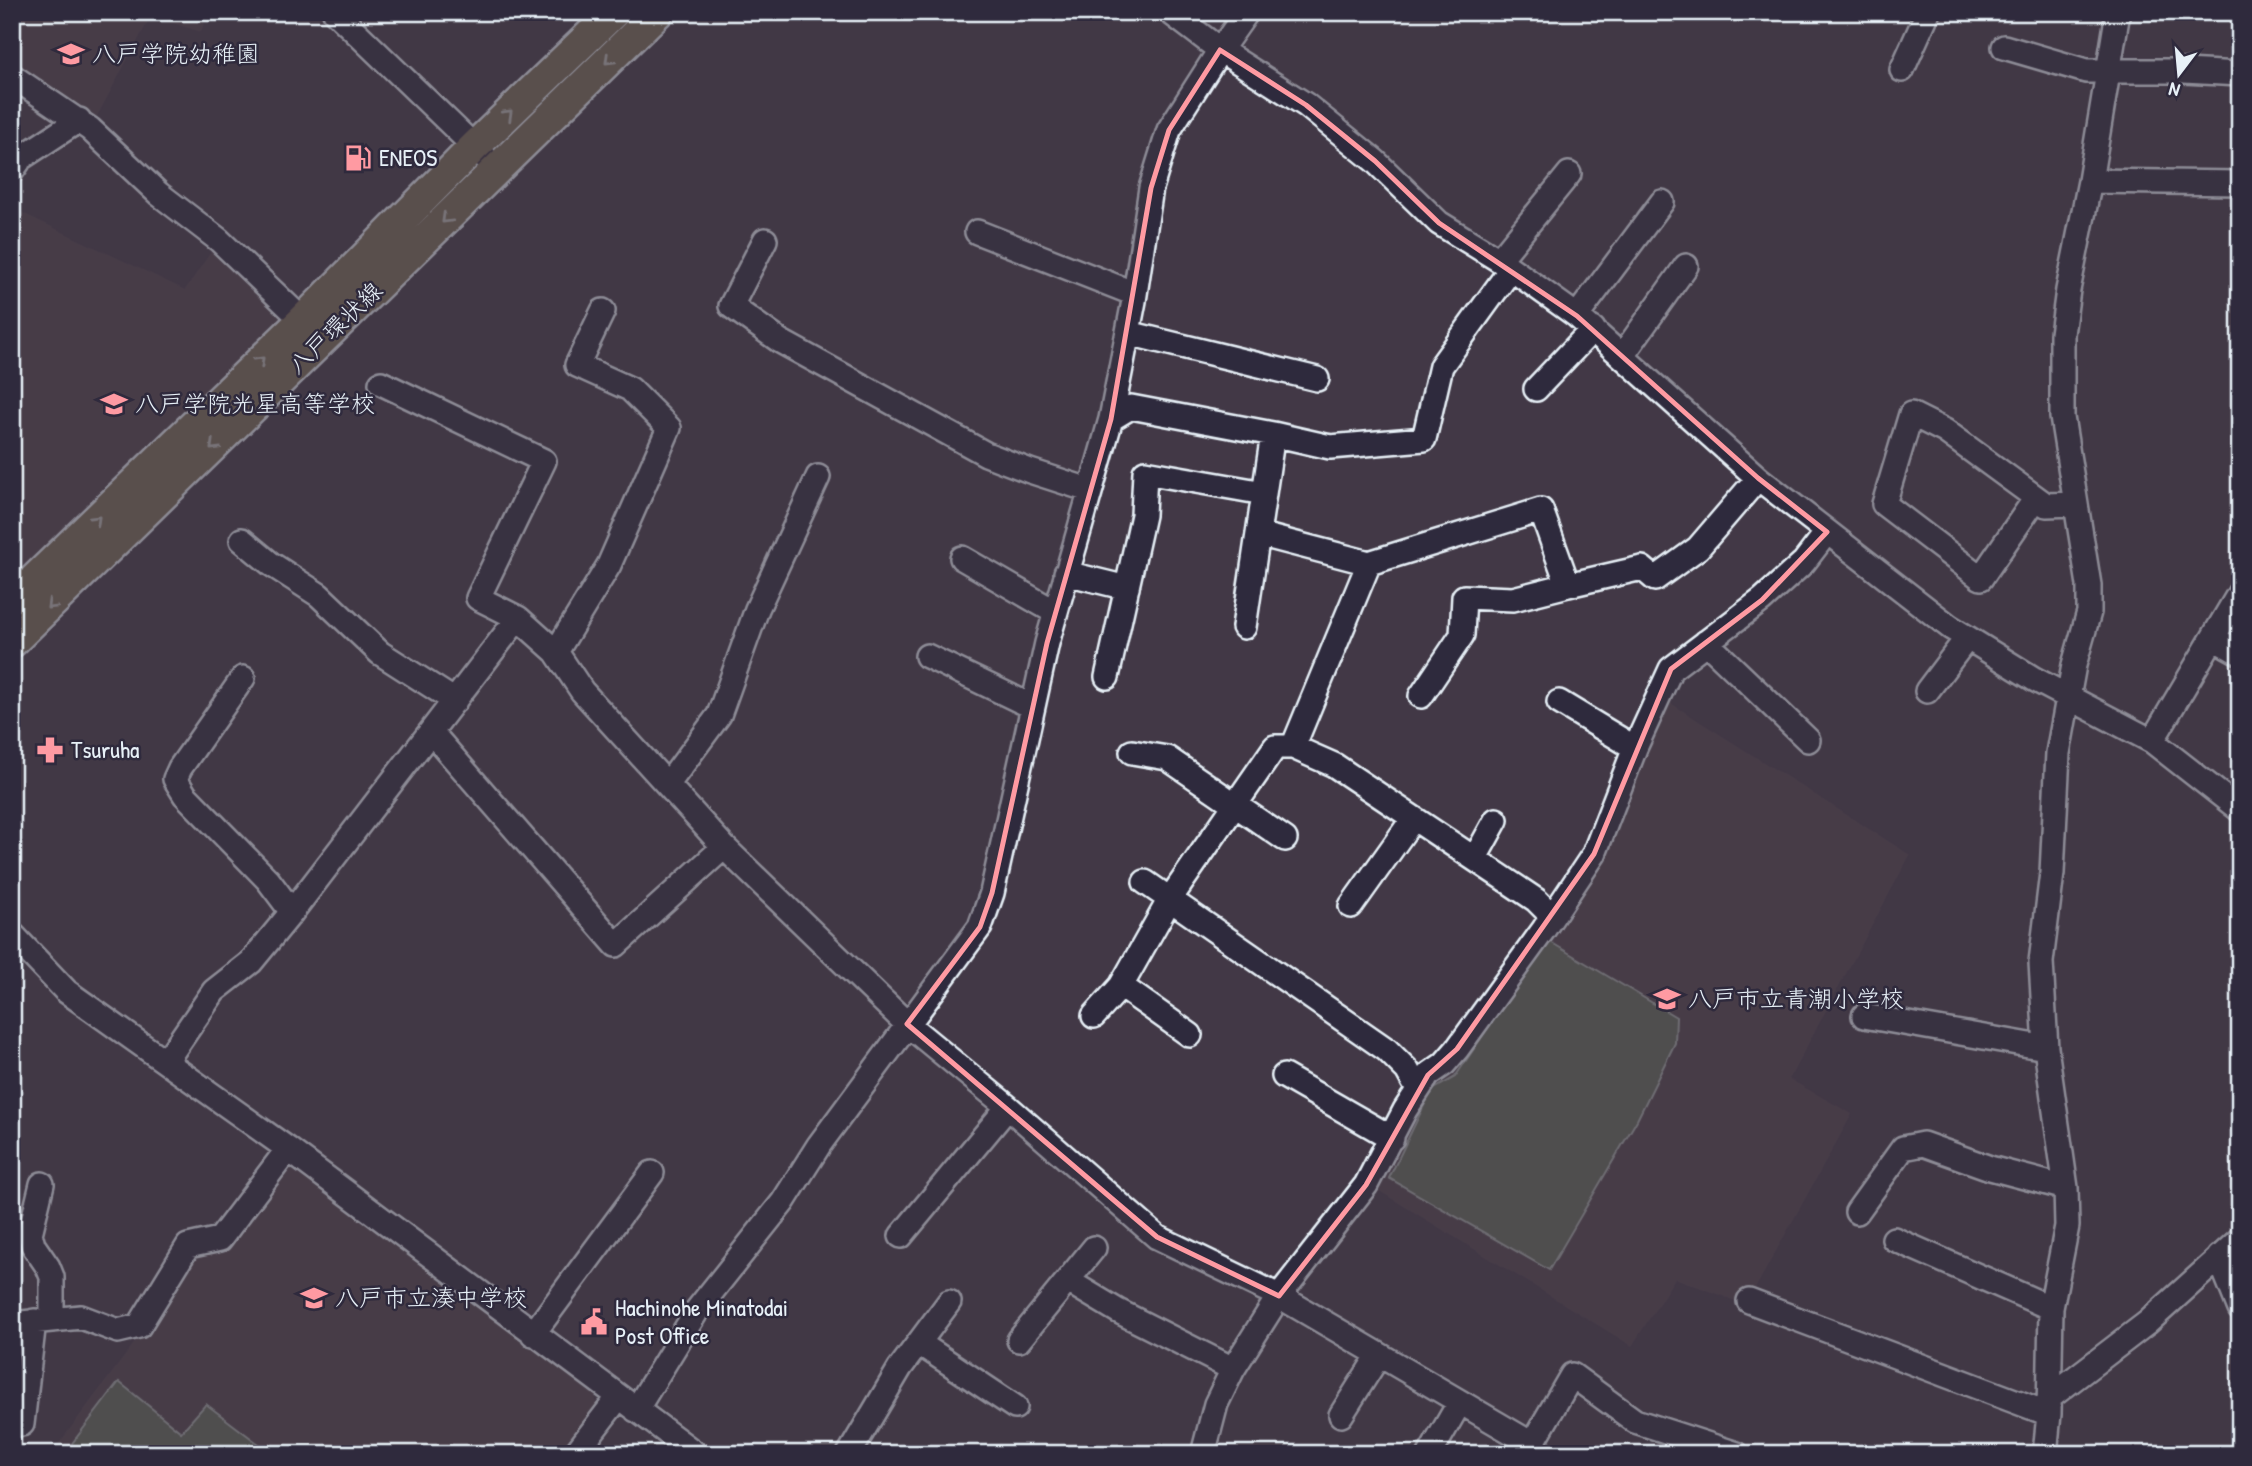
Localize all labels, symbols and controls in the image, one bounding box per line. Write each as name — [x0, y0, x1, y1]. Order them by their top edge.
place label: 八戸学院幼稚園 — [92, 37, 260, 69]
north arrow — [2144, 38, 2214, 108]
school or university icon: 八戸学院幼稚園 — [56, 39, 86, 69]
one-way arrow — [605, 51, 618, 64]
text: N — [2166, 76, 2183, 104]
one-way arrow — [499, 110, 512, 123]
place label: ENEOS — [379, 141, 437, 173]
fuel station icon: ENEOS — [343, 143, 373, 173]
one-way arrow — [442, 210, 455, 223]
street label: 八戸環状線 — [280, 274, 389, 380]
one-way arrow — [252, 357, 265, 370]
place label: 八戸学院光星高等学校 — [135, 387, 375, 419]
school or university icon: 八戸学院光星高等学校 — [99, 389, 129, 419]
one-way arrow — [209, 438, 222, 451]
one-way arrow — [88, 515, 101, 528]
one-way arrow — [46, 596, 59, 609]
place label: Tsuruha — [71, 733, 139, 765]
pharmacy icon: Tsuruha — [35, 735, 65, 765]
place label: 八戸市立青潮小学校 — [1688, 982, 1904, 1014]
school or university icon: 八戸市立青潮小学校 — [1652, 984, 1682, 1014]
place label: 八戸市立湊中学校 — [335, 1281, 527, 1313]
school or university icon: 八戸市立湊中学校 — [299, 1283, 329, 1313]
place label: Hachinohe Minatodai Post Office — [615, 1291, 788, 1351]
public building icon: Hachinohe Minatodai Post Office — [579, 1307, 609, 1337]

